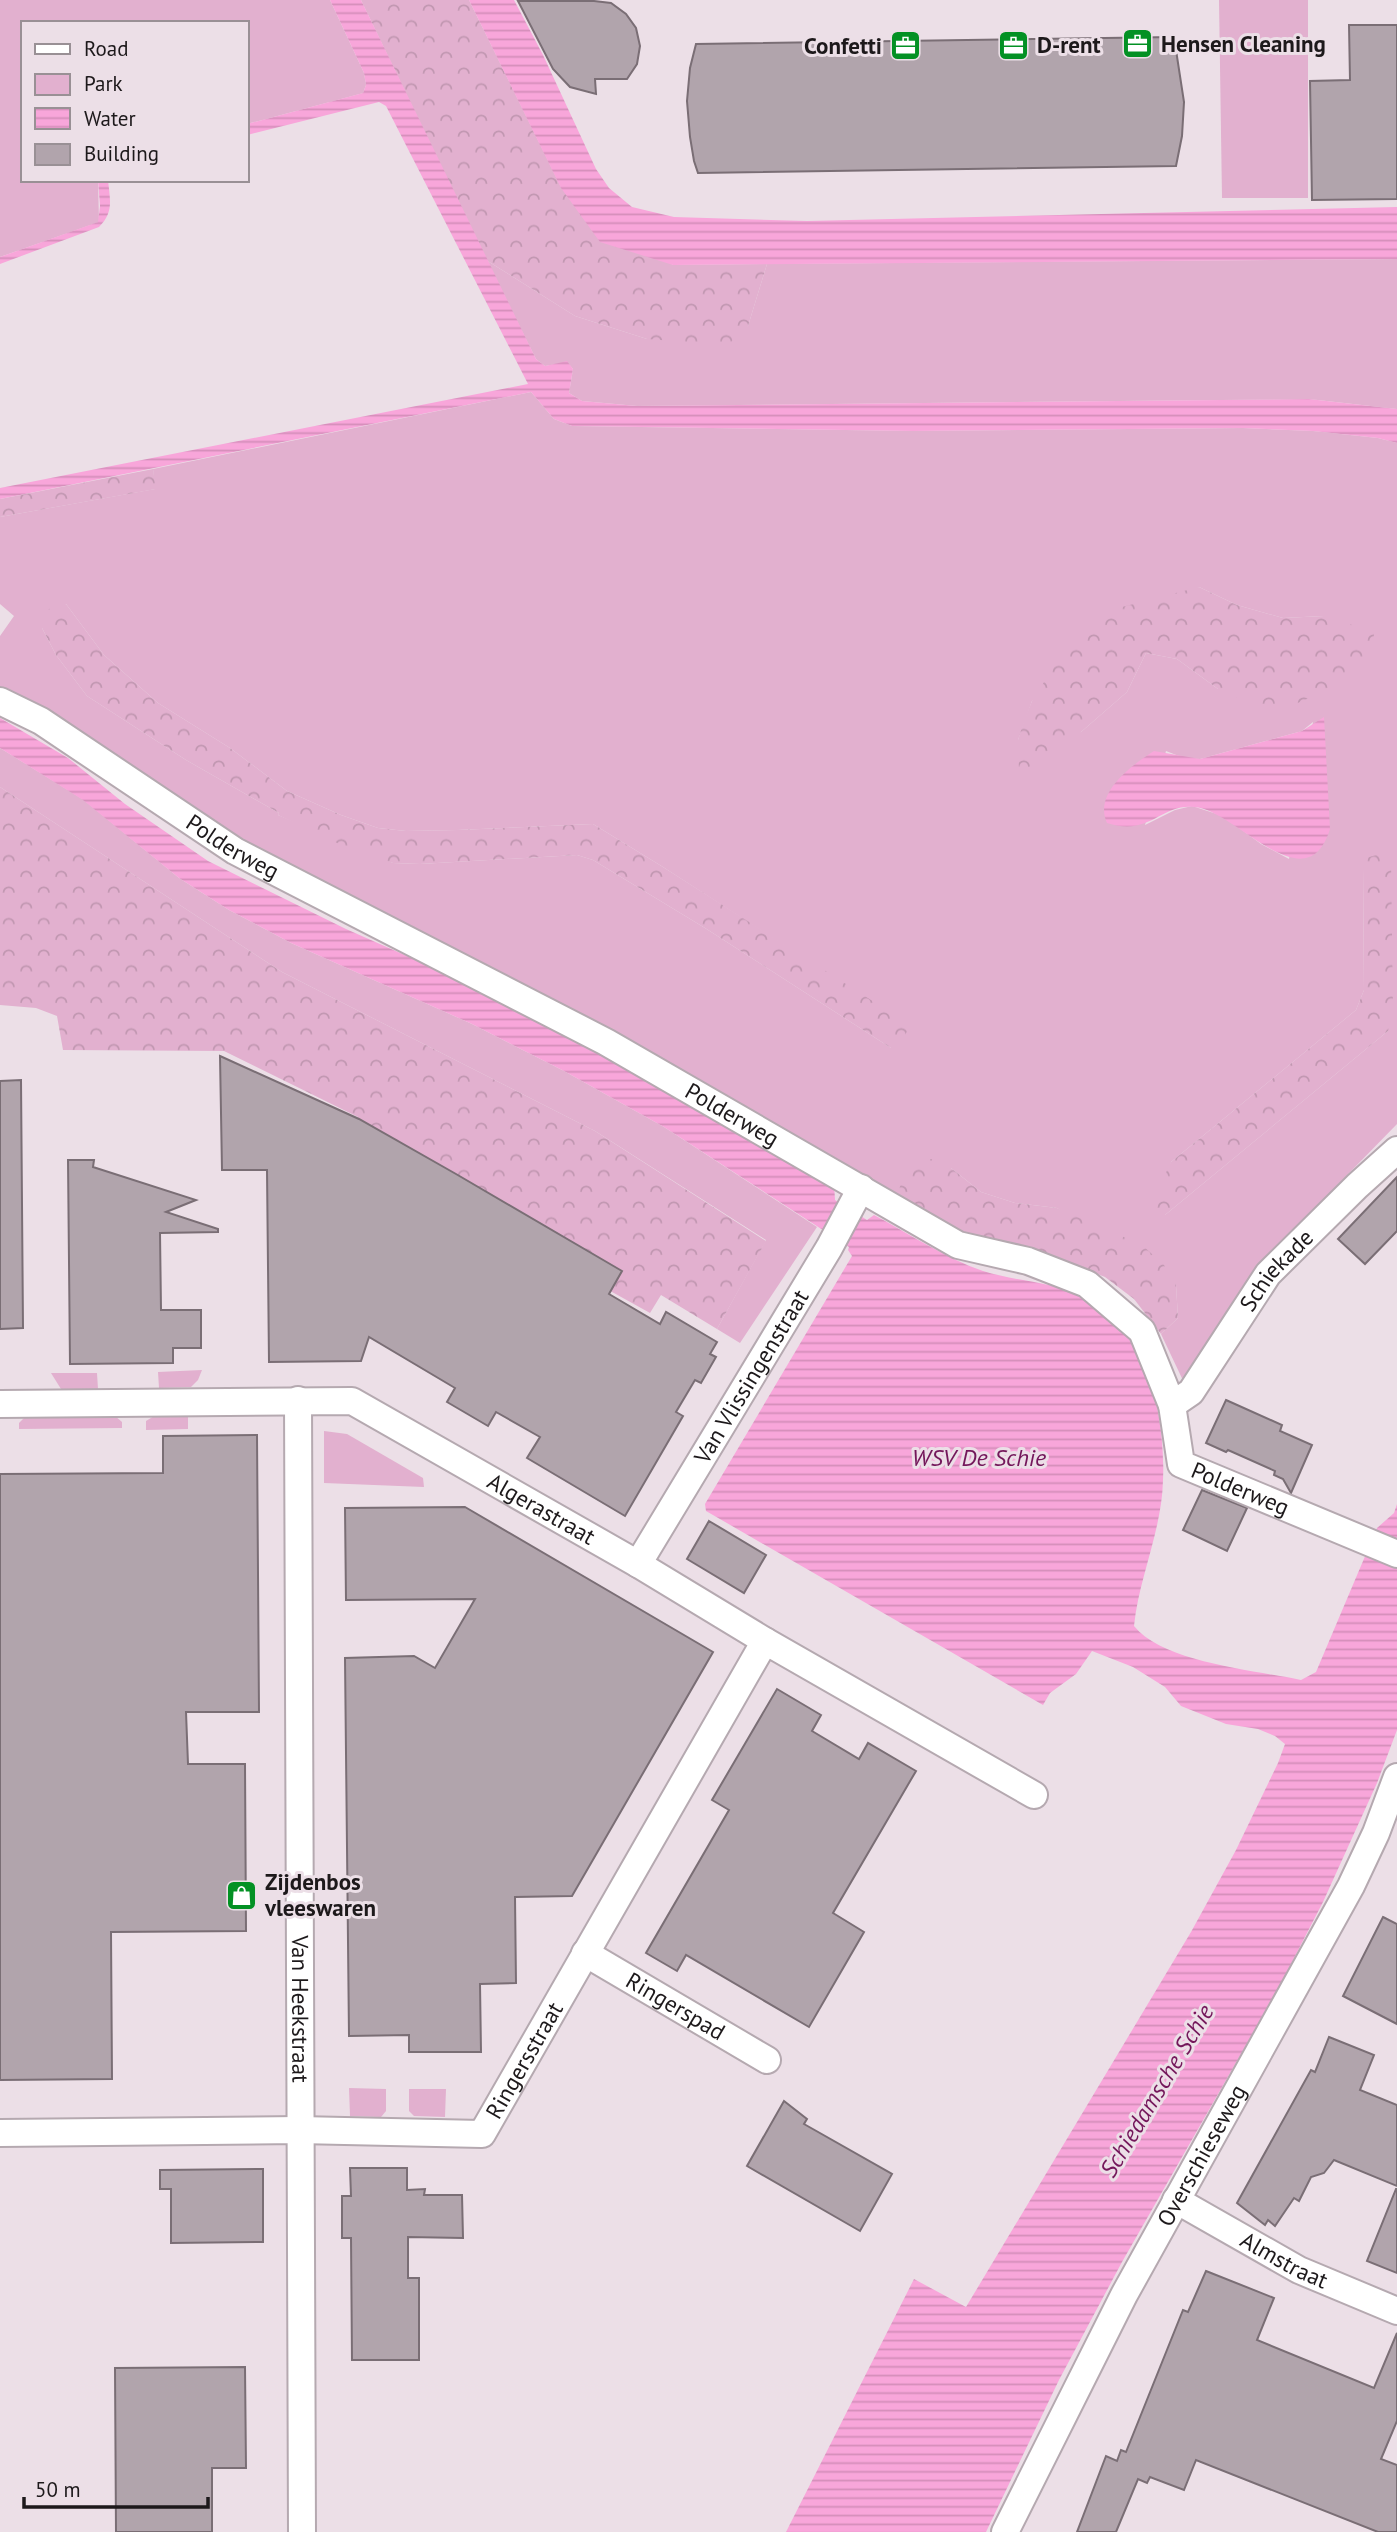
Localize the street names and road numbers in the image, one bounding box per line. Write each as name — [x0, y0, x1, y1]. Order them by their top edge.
street label: Polderweg — [181, 807, 284, 885]
street label: Polderweg — [680, 1076, 784, 1153]
street label: Schiekade — [1233, 1223, 1319, 1317]
street label: Van Vlissingenstraat — [687, 1284, 815, 1469]
street label: Polderweg — [1187, 1455, 1294, 1522]
street label: Algerastraat — [483, 1466, 601, 1551]
street label: Van Heekstraat — [286, 1934, 315, 2083]
street label: Ringerspad — [621, 1965, 731, 2046]
street label: Ringersstraat — [479, 1996, 569, 2124]
street label: Overschieseweg — [1150, 2079, 1252, 2231]
street label: Almstraat — [1236, 2225, 1333, 2295]

